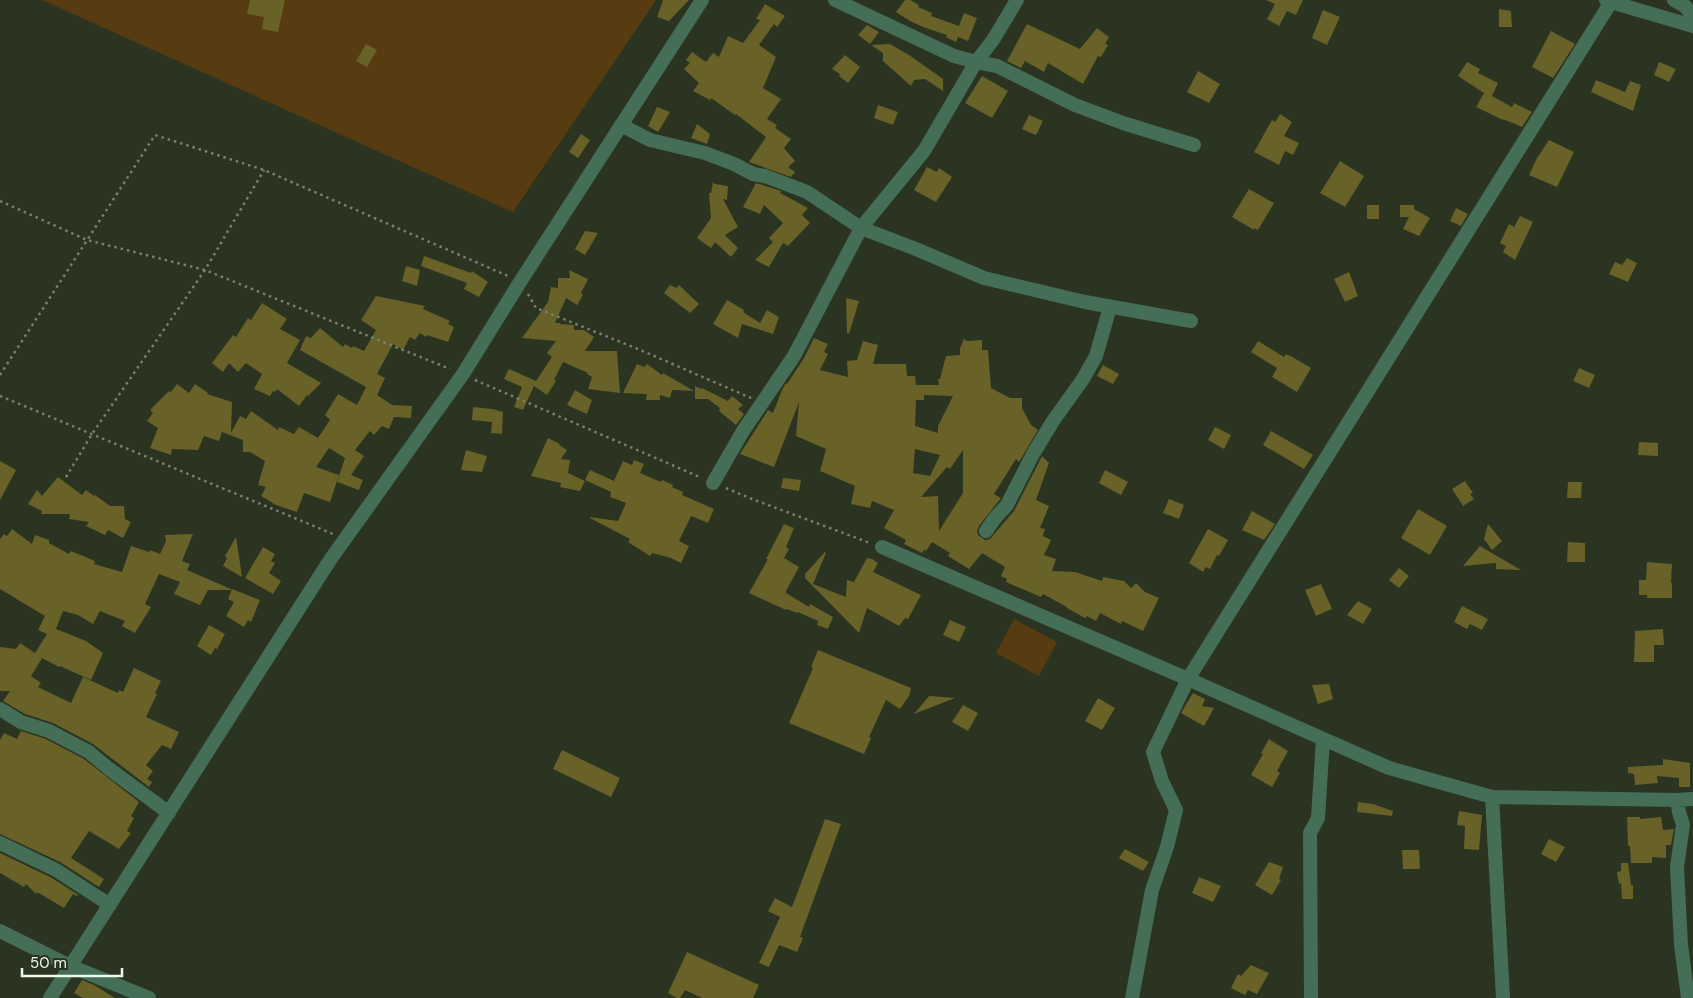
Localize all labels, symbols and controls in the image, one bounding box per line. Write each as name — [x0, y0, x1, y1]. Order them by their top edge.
scale bar — [22, 946, 122, 978]
text: 50 m — [30, 953, 67, 973]

